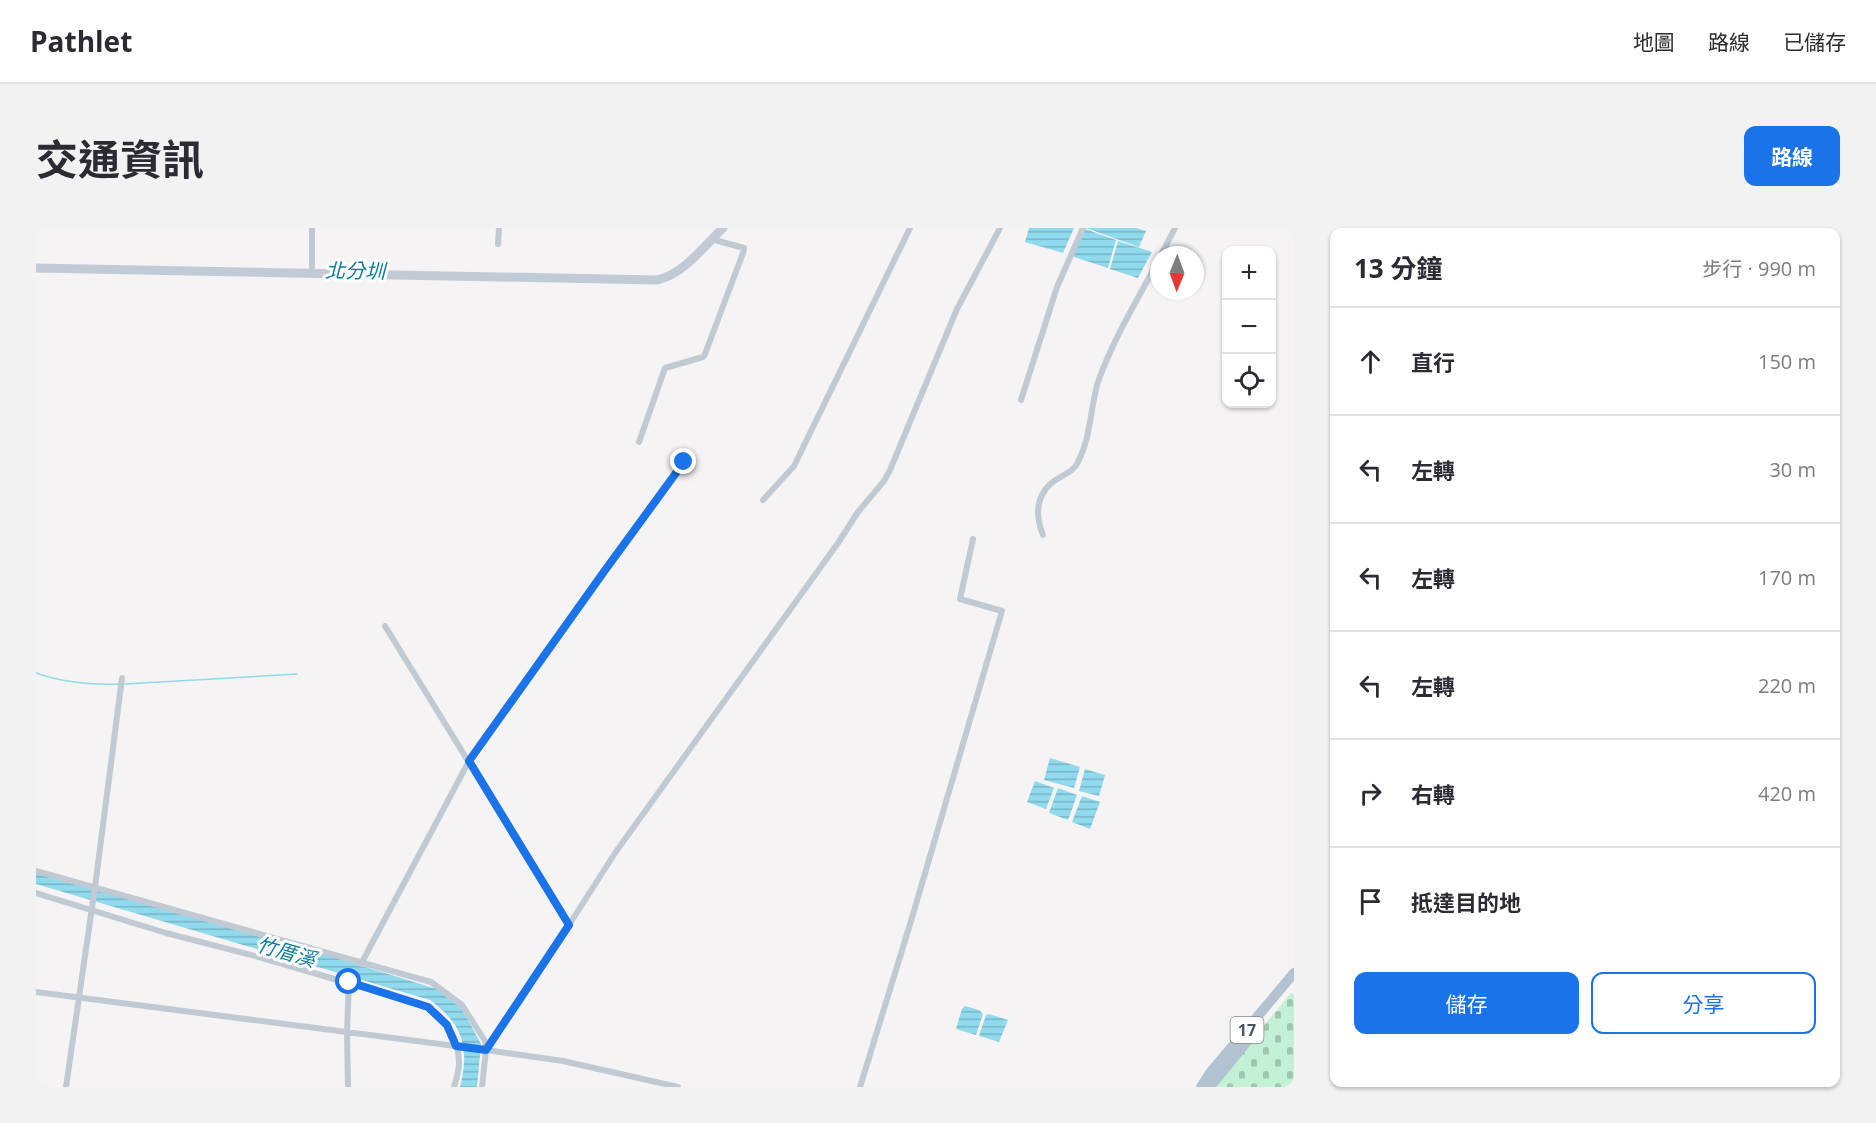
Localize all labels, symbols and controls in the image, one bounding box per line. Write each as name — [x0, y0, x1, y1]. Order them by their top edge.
text: Pathlet — [30, 22, 132, 60]
text: 地圖 — [1633, 28, 1675, 56]
text: 路線 — [1708, 28, 1750, 56]
text: 已儲存 — [1783, 28, 1846, 56]
button: 路線 — [1744, 126, 1840, 186]
text: 交通資訊 — [36, 130, 204, 187]
north arrow — [1150, 246, 1204, 300]
map controls — [1222, 246, 1276, 408]
button: + — [1222, 246, 1276, 300]
text: 13 分鐘 — [1354, 250, 1443, 286]
text: 步行 · 990 m — [1702, 255, 1816, 282]
water label: 北分圳 — [325, 256, 388, 285]
button: − — [1222, 300, 1276, 354]
icon: ahead — [1354, 345, 1387, 378]
text: 直行 — [1411, 347, 1455, 377]
text: 150 m — [1758, 348, 1816, 375]
button: locate — [1222, 354, 1276, 408]
route end — [670, 448, 696, 474]
icon: left — [1354, 453, 1387, 486]
text: 左轉 — [1411, 455, 1455, 485]
text: 30 m — [1769, 456, 1816, 483]
icon: left — [1354, 561, 1387, 594]
text: 左轉 — [1411, 563, 1455, 593]
text: 170 m — [1758, 564, 1816, 591]
icon: left — [1354, 669, 1387, 702]
text: 左轉 — [1411, 671, 1455, 701]
text: 220 m — [1758, 672, 1816, 699]
icon: right — [1354, 777, 1387, 810]
text: 右轉 — [1411, 779, 1455, 809]
text: 420 m — [1758, 780, 1816, 807]
icon: arrive — [1354, 885, 1387, 918]
text: 抵達目的地 — [1411, 887, 1521, 917]
water label: 竹厝溪 — [254, 930, 322, 974]
route start — [335, 968, 361, 994]
button: 儲存 — [1354, 972, 1579, 1034]
button: 分享 — [1591, 972, 1816, 1034]
road number: 17 — [1230, 1017, 1264, 1043]

